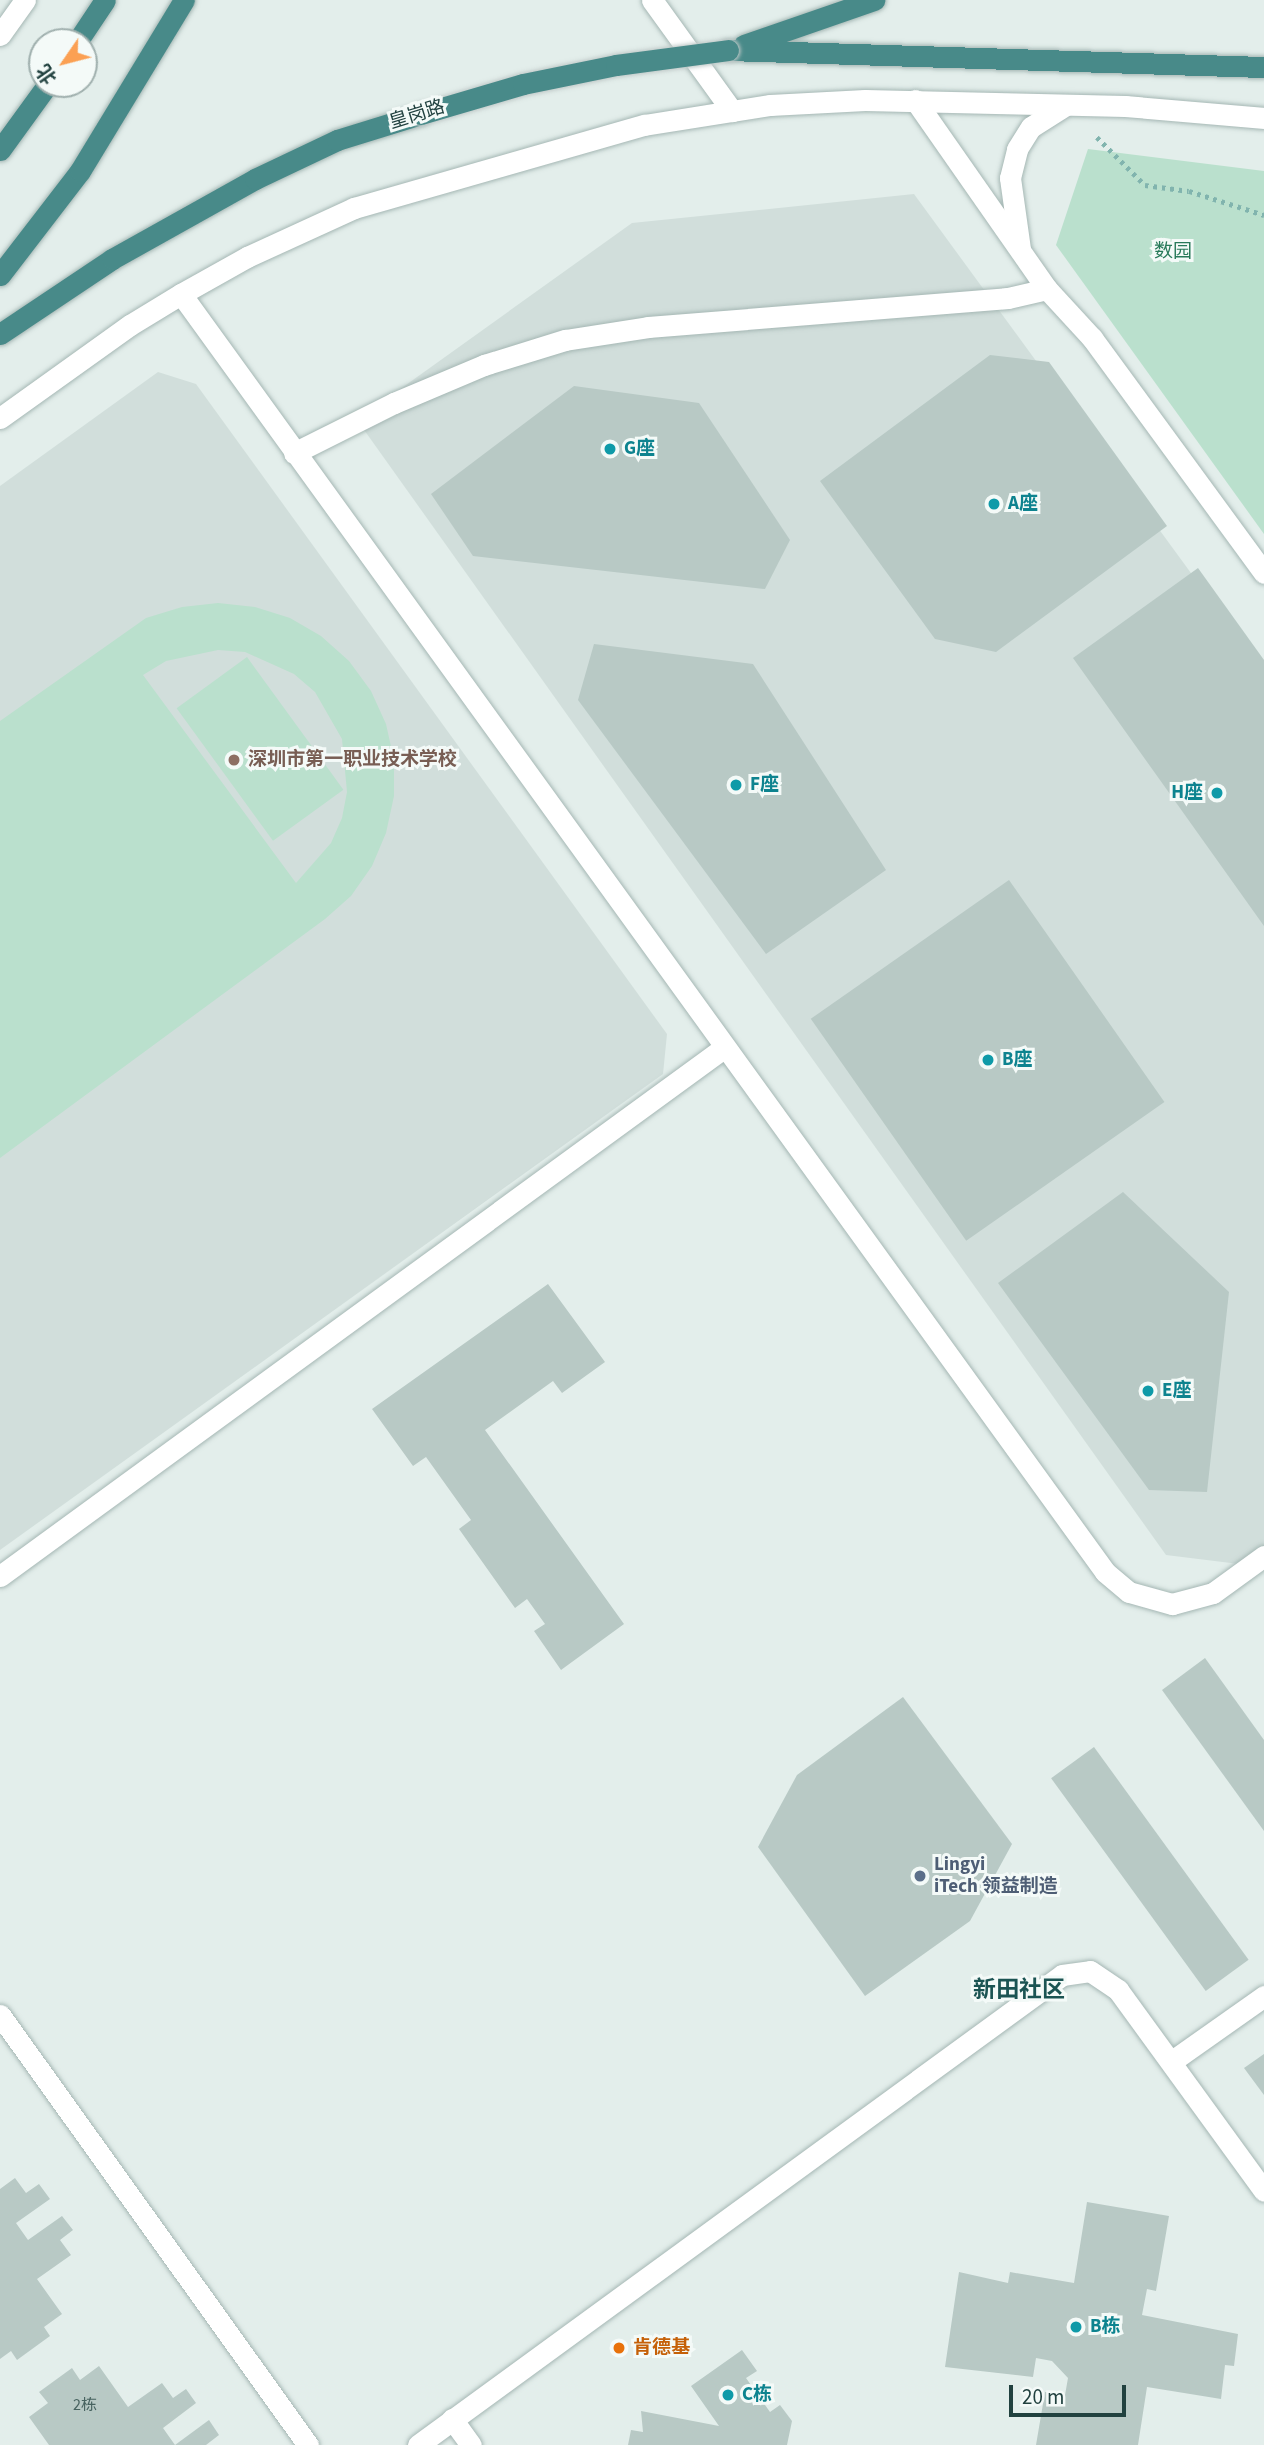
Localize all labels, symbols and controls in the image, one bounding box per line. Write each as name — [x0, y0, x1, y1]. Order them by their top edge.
north arrow — [28, 28, 98, 98]
text: 北 — [31, 59, 64, 90]
street label: 皇岗路 — [386, 96, 448, 134]
park label: 数园 — [1154, 241, 1192, 263]
place label: G座 — [624, 438, 655, 460]
marker: G座 — [602, 441, 618, 457]
place label: A座 — [1008, 493, 1038, 515]
marker: A座 — [986, 496, 1002, 512]
place label: 深圳市第一职业技术学校 — [248, 749, 457, 771]
marker: 深圳市第一职业技术学校 — [226, 752, 242, 768]
place label: F座 — [750, 774, 779, 796]
marker: F座 — [728, 777, 744, 793]
place label: H座 — [1171, 782, 1203, 804]
marker: H座 — [1209, 785, 1225, 801]
place label: B座 — [1002, 1049, 1032, 1071]
marker: B座 — [980, 1052, 996, 1068]
place label: E座 — [1162, 1380, 1191, 1402]
marker: E座 — [1140, 1383, 1156, 1399]
place label: Lingyi iTech 领益制造 — [934, 1854, 1058, 1898]
marker: Lingyi iTech 领益制造 — [912, 1868, 928, 1884]
district label: 新田社区 — [973, 1976, 1065, 2004]
place label: B栋 — [1090, 2316, 1120, 2338]
marker: B栋 — [1068, 2319, 1084, 2335]
place label: 肯德基 — [633, 2337, 690, 2359]
marker: 肯德基 — [611, 2340, 627, 2356]
scale bar — [1012, 2372, 1129, 2416]
text: 20 m — [1022, 2382, 1064, 2412]
place label: C栋 — [742, 2384, 772, 2406]
marker: C栋 — [720, 2387, 736, 2403]
house number: 2栋 — [73, 2395, 97, 2415]

